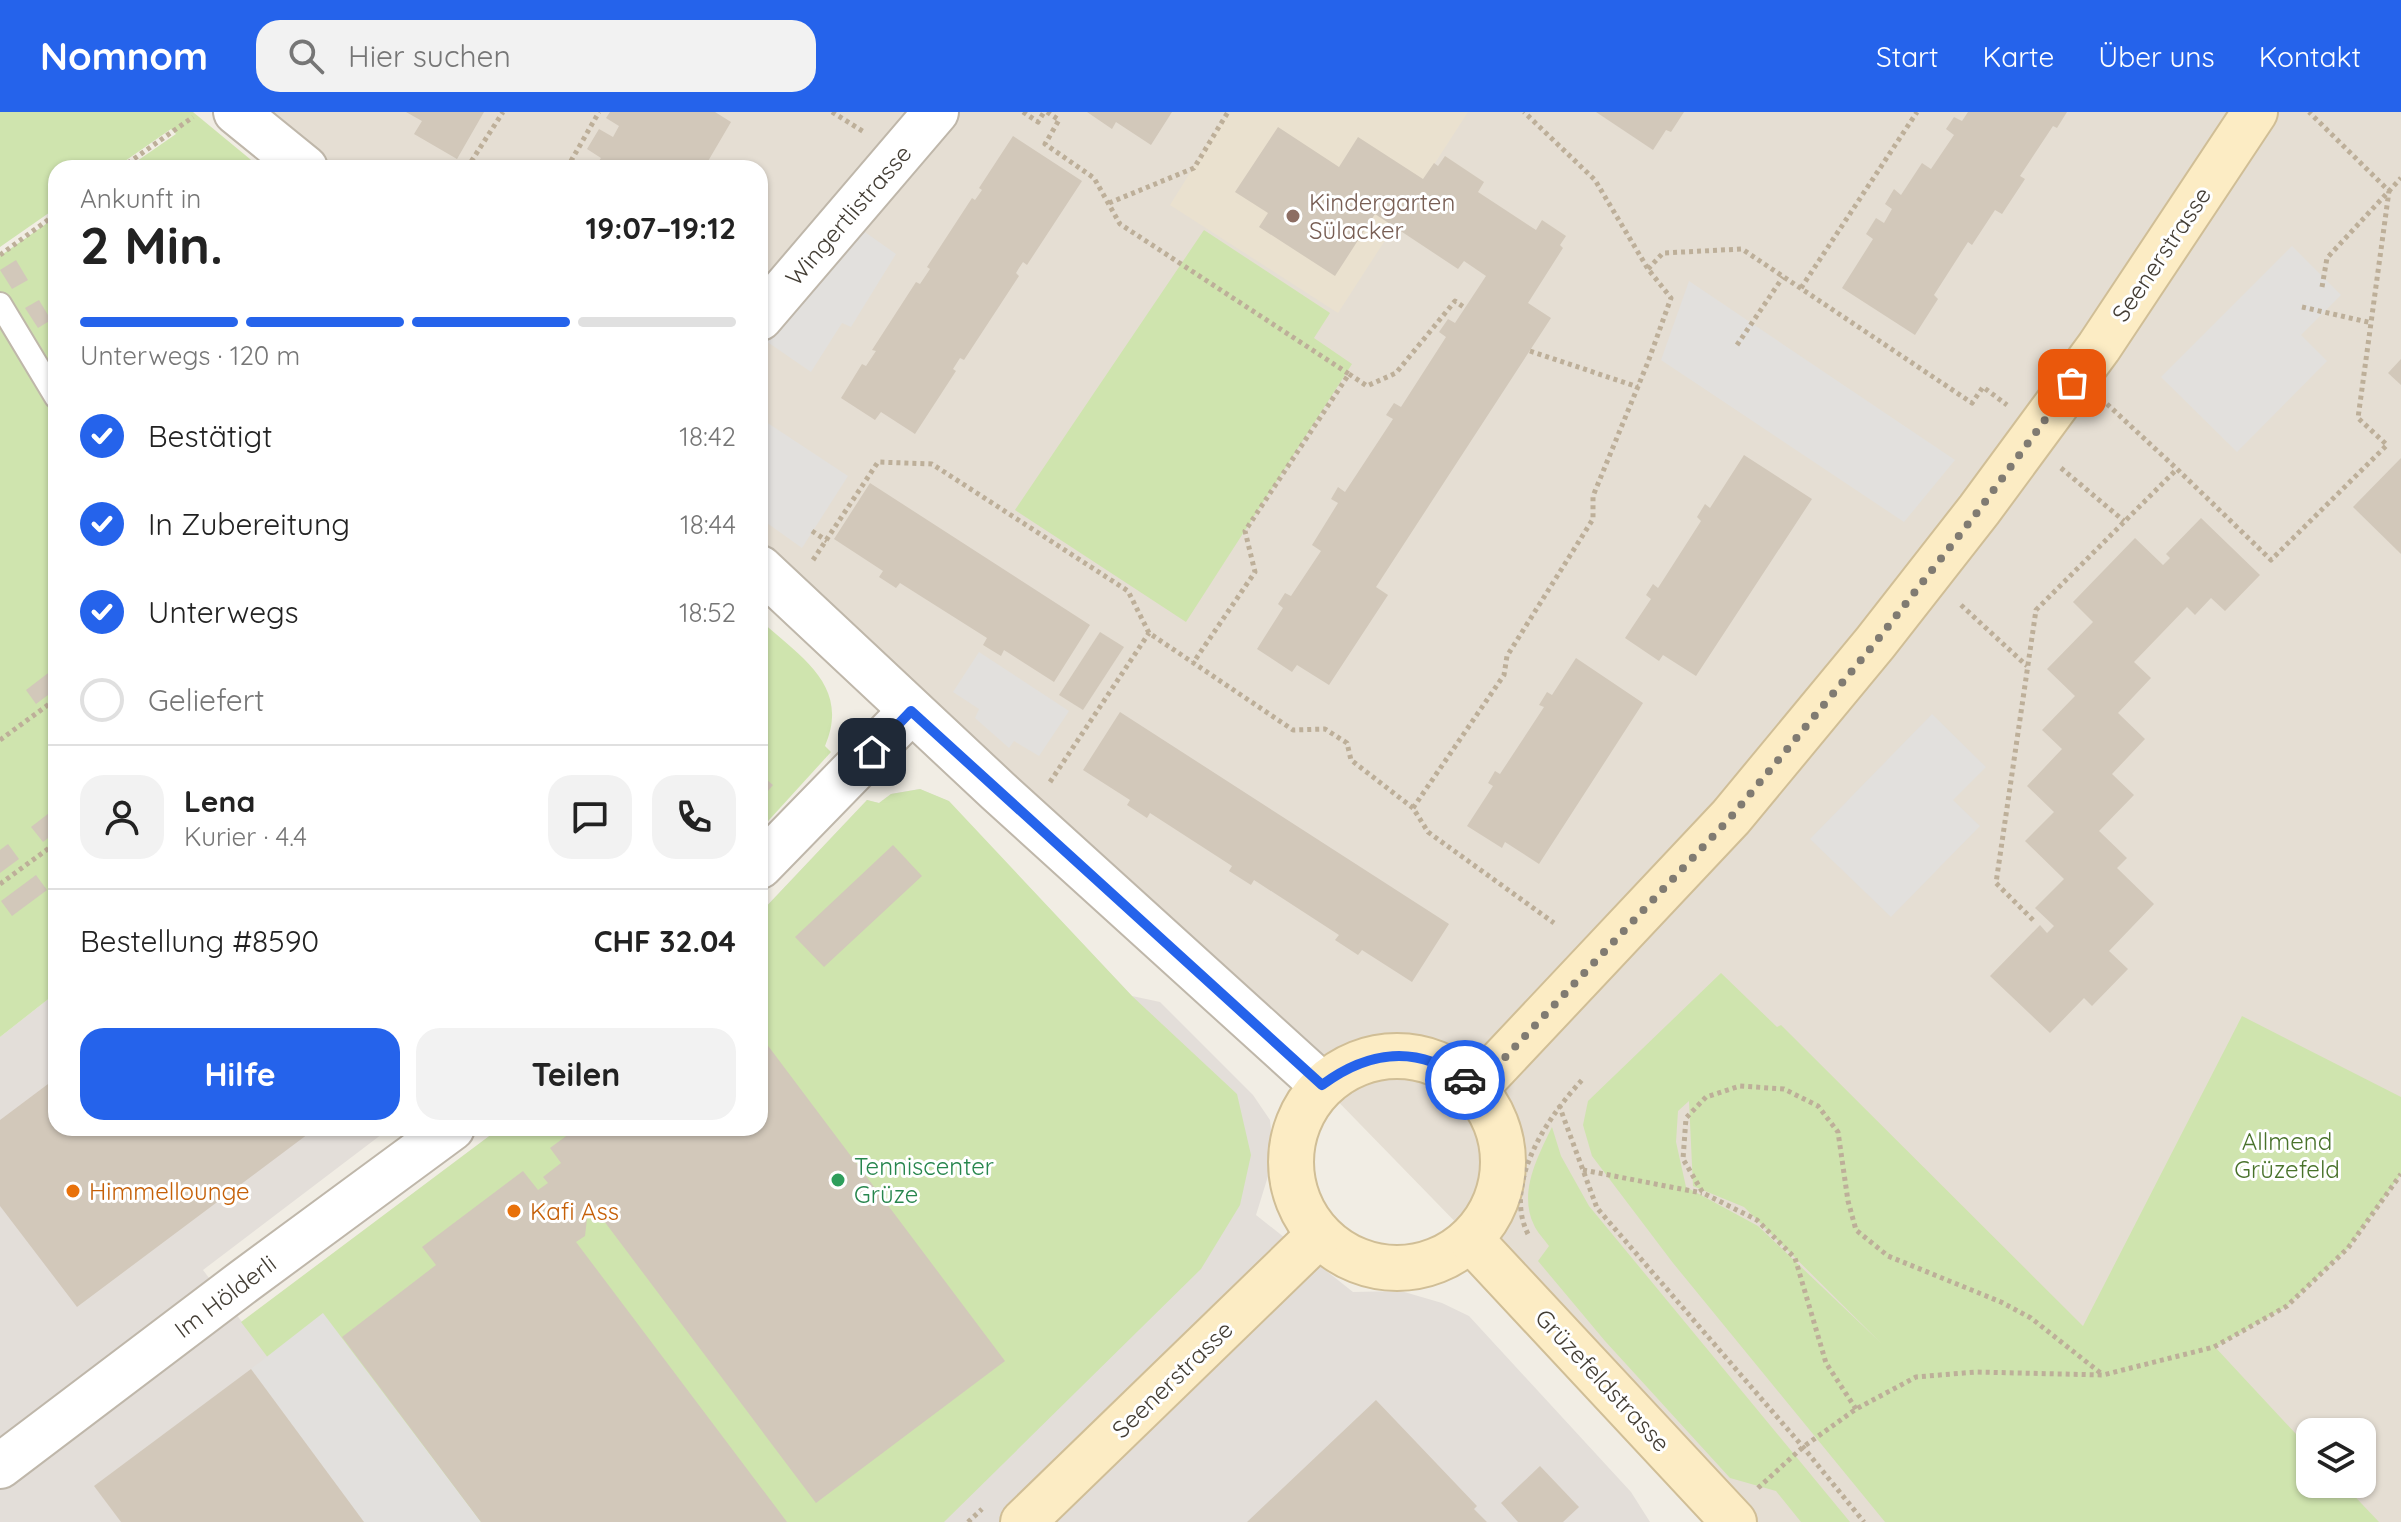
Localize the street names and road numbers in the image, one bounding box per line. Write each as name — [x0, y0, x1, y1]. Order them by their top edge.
street label: Wingertlistrasse — [779, 138, 917, 292]
street label: Seenerstrasse — [2105, 181, 2217, 327]
street label: Im Hölderli — [168, 1248, 282, 1344]
street label: Grüzefeldstrasse — [1529, 1302, 1677, 1458]
street label: Seenerstrasse — [1105, 1314, 1239, 1444]

